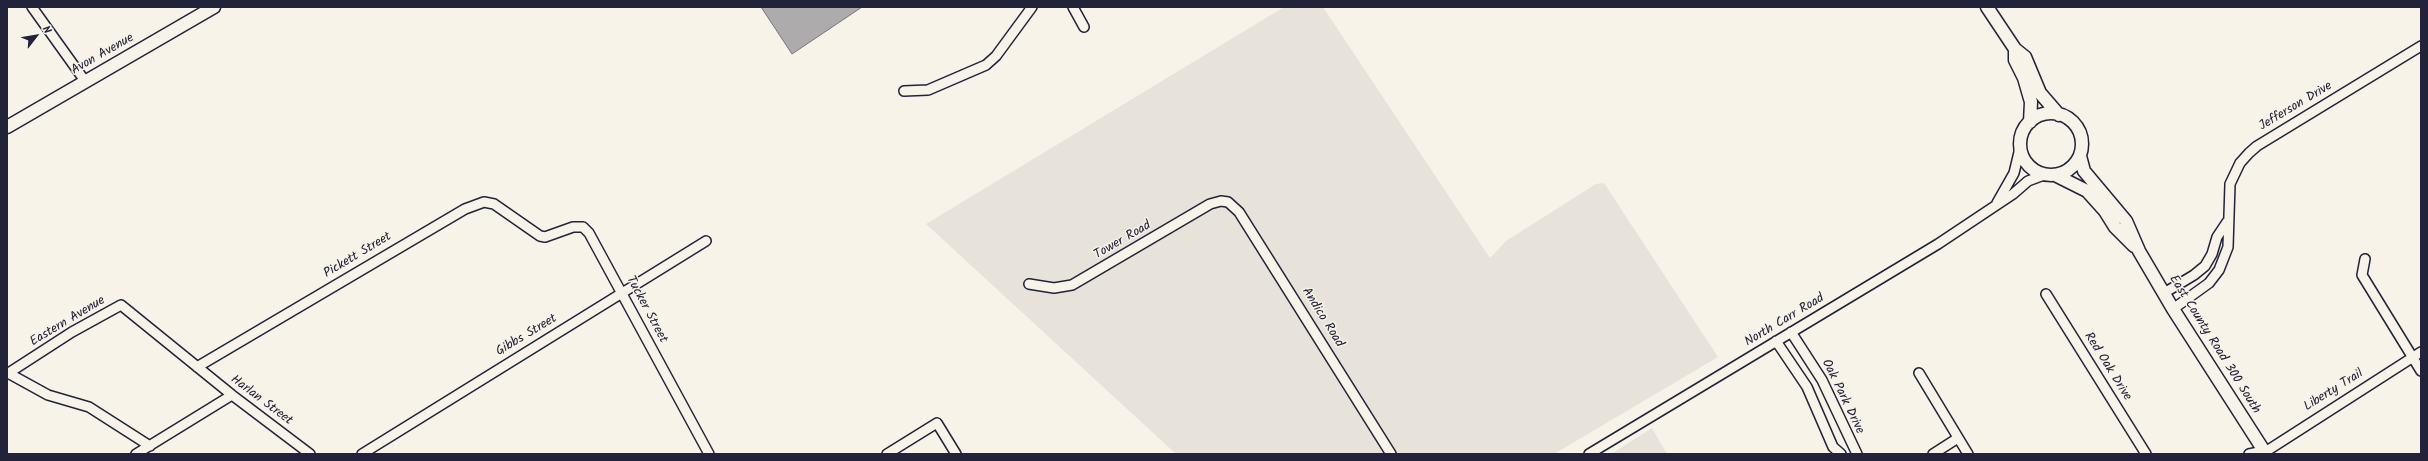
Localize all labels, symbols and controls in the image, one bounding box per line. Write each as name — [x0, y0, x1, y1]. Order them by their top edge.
north arrow — [16, 16, 56, 56]
text: N — [37, 22, 56, 37]
street label: Avon Avenue — [69, 31, 137, 79]
street label: Jefferson Drive — [2257, 79, 2335, 135]
street label: Tower Road — [1092, 218, 1154, 264]
street label: Pickett Street — [321, 230, 395, 282]
street label: East County Road 300 South — [2165, 273, 2263, 417]
street label: Tucker Street — [622, 274, 670, 346]
street label: Andico Road — [1298, 285, 1346, 351]
street label: North Carr Road — [1742, 291, 1828, 351]
street label: Eastern Avenue — [28, 293, 108, 351]
street label: Gibbs Street — [494, 312, 560, 360]
street label: Red Oak Drive — [2080, 330, 2134, 404]
street label: Oak Park Drive — [1817, 357, 1867, 437]
street label: Liberty Trail — [2301, 367, 2367, 415]
street label: Harlan Street — [227, 373, 295, 429]

